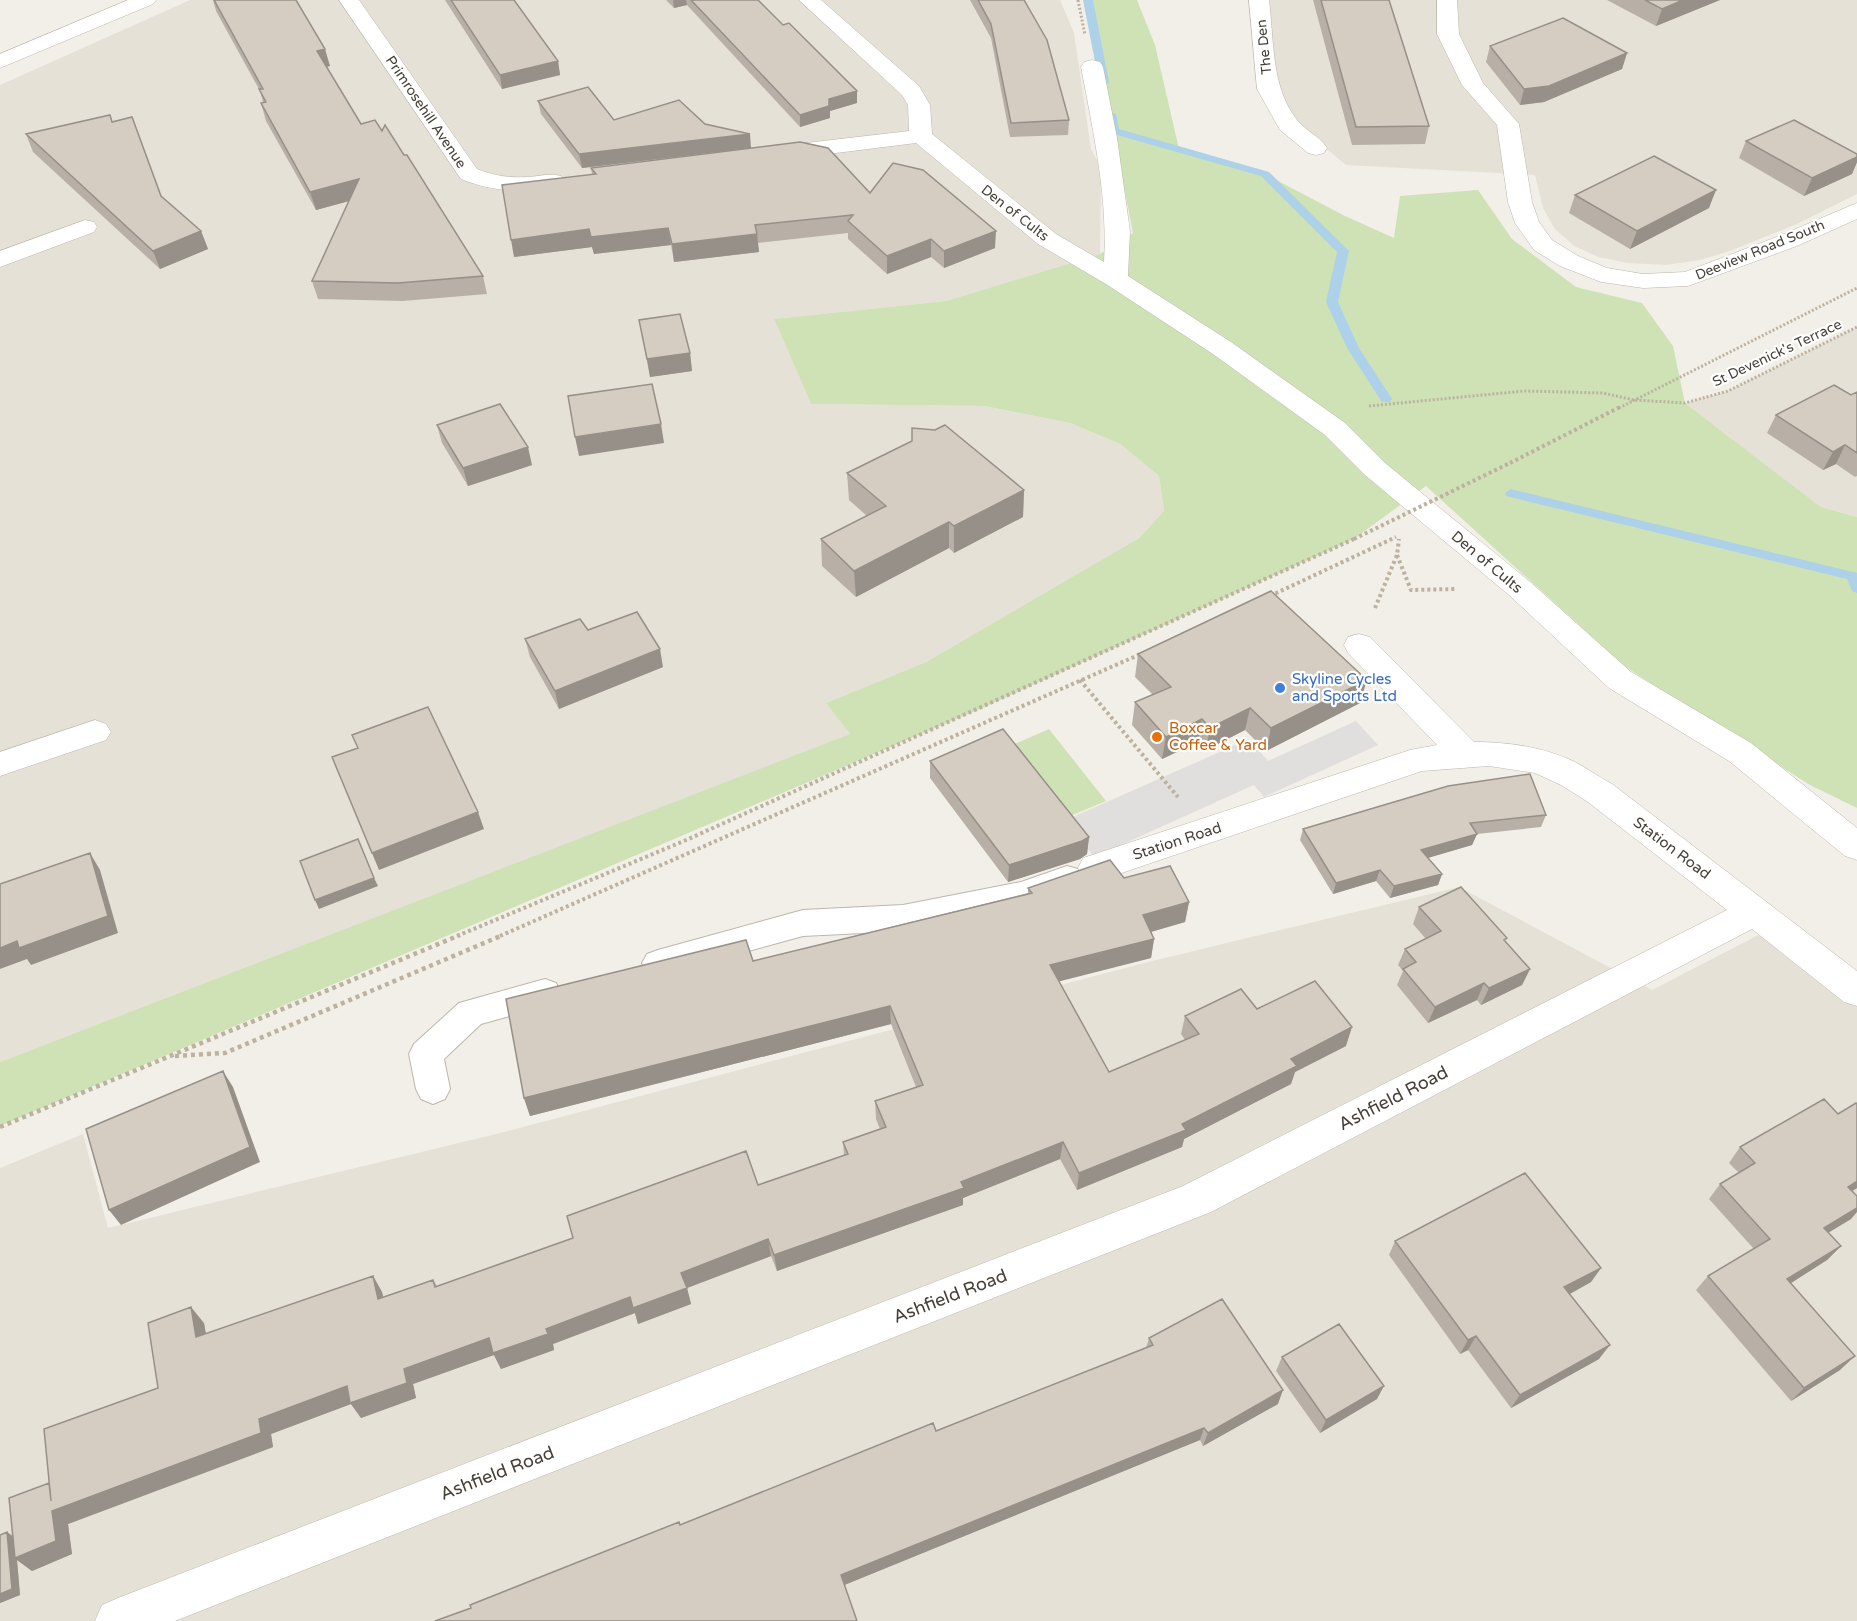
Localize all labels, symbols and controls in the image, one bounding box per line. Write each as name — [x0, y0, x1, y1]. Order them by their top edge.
street label: The Den — [1253, 19, 1275, 75]
street label: Primrosehill Avenue — [382, 53, 470, 172]
street label: Den of Cults — [978, 181, 1053, 245]
street label: Deeview Road South — [1693, 216, 1827, 284]
street label: St Devenick's Terrace — [1710, 316, 1844, 390]
street label: Den of Cults — [1448, 527, 1526, 597]
place label: Skyline Cycles and Sports Ltd — [1292, 670, 1397, 705]
marker: Skyline Cycles and Sports Ltd — [1273, 681, 1287, 695]
place label: Boxcar Coffee & Yard — [1169, 719, 1267, 754]
marker: Boxcar Coffee & Yard — [1150, 730, 1164, 744]
street label: Station Road — [1630, 813, 1714, 883]
street label: Station Road — [1130, 818, 1224, 864]
street label: Ashfield Road — [1334, 1061, 1452, 1135]
street label: Ashfield Road — [890, 1264, 1010, 1328]
street label: Ashfield Road — [437, 1441, 557, 1505]

